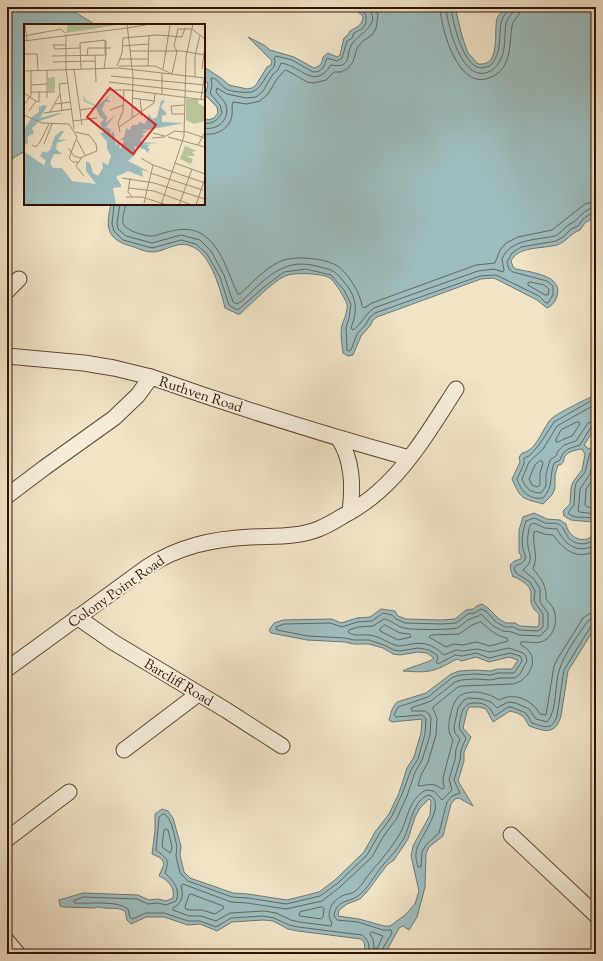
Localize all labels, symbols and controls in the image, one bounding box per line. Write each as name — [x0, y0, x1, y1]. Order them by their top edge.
inset map — [24, 24, 205, 205]
street label: Ruthven Road — [156, 373, 245, 419]
street label: Colony Point Road — [65, 552, 170, 634]
street label: Barcliff Road — [140, 655, 216, 712]

